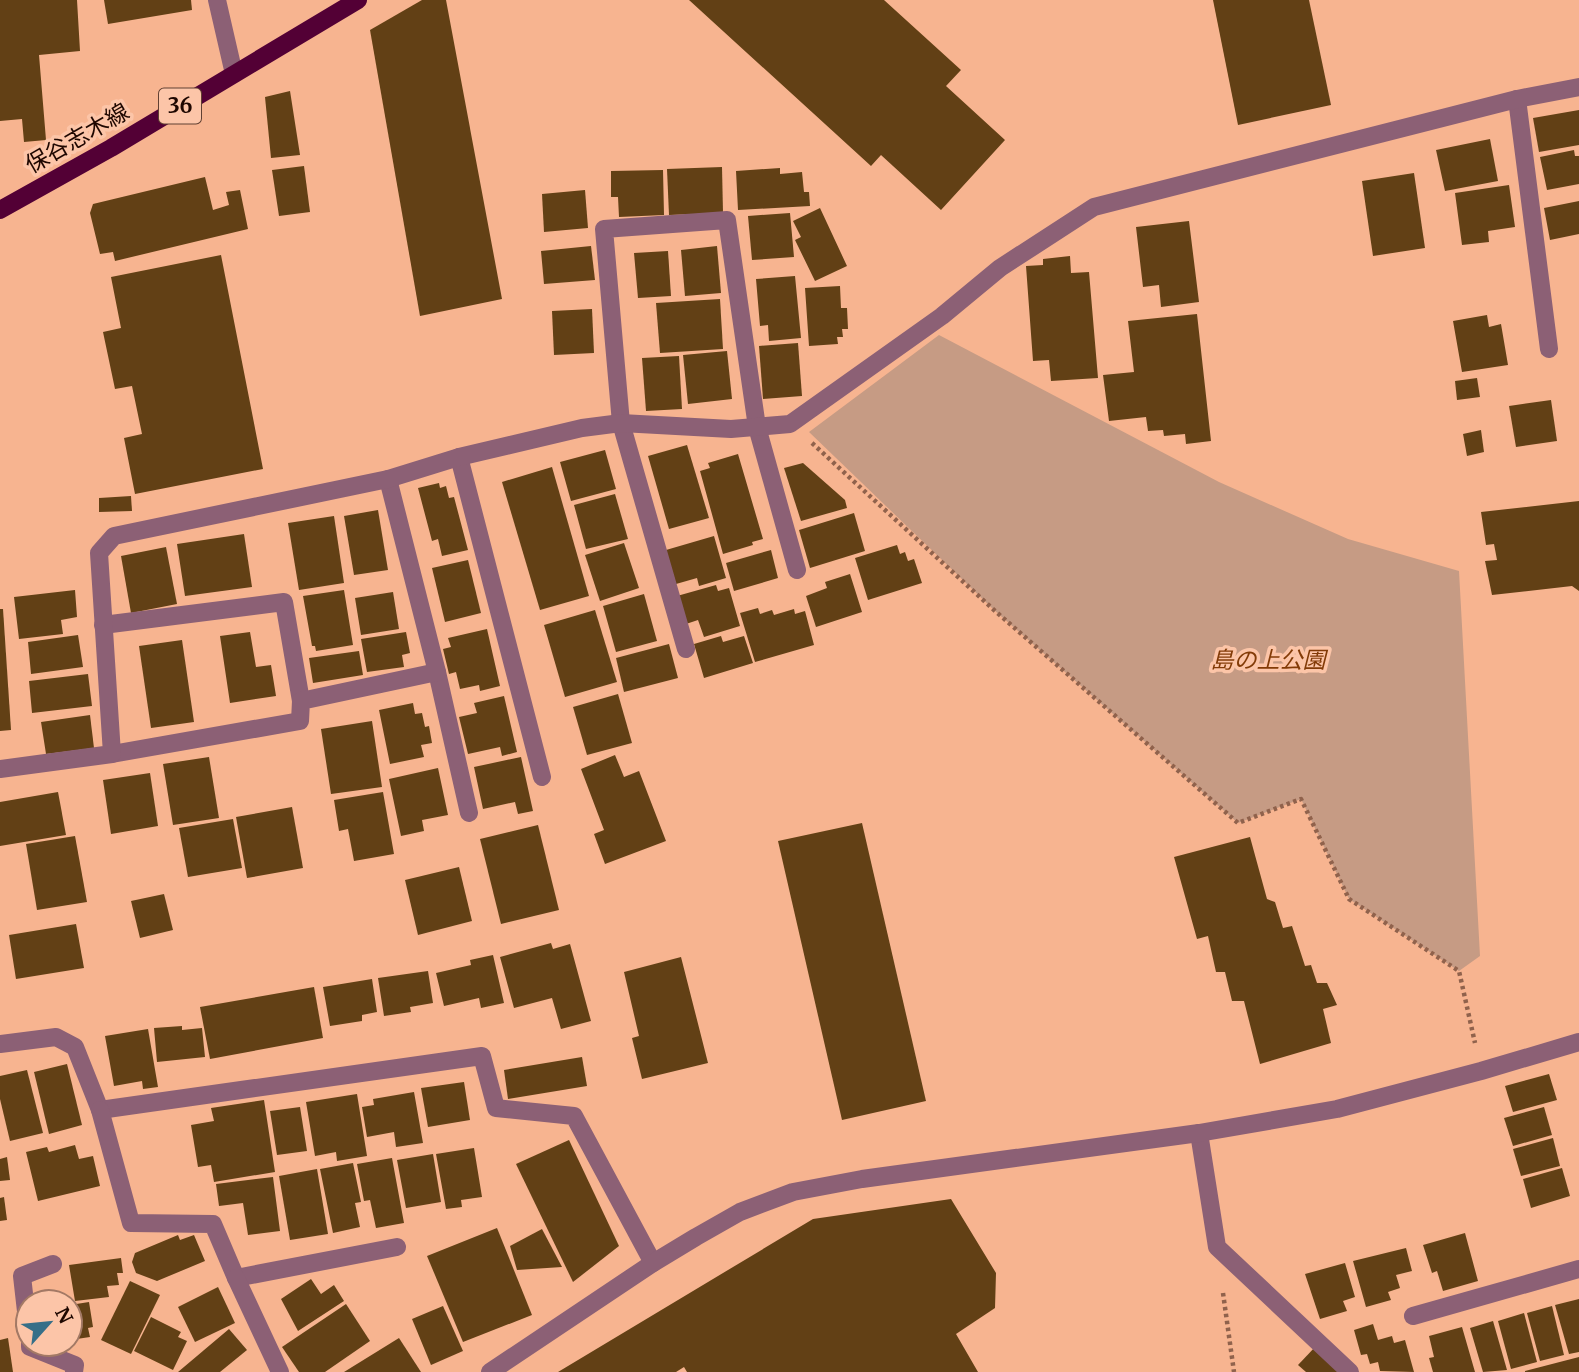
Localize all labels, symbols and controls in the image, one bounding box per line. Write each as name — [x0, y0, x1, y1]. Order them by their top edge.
road number: 36 — [159, 88, 201, 124]
street label: 保谷志木線 — [20, 96, 134, 179]
park label: 島の上公園 — [1211, 645, 1329, 674]
north arrow — [14, 1288, 84, 1358]
text: N — [50, 1303, 78, 1327]

